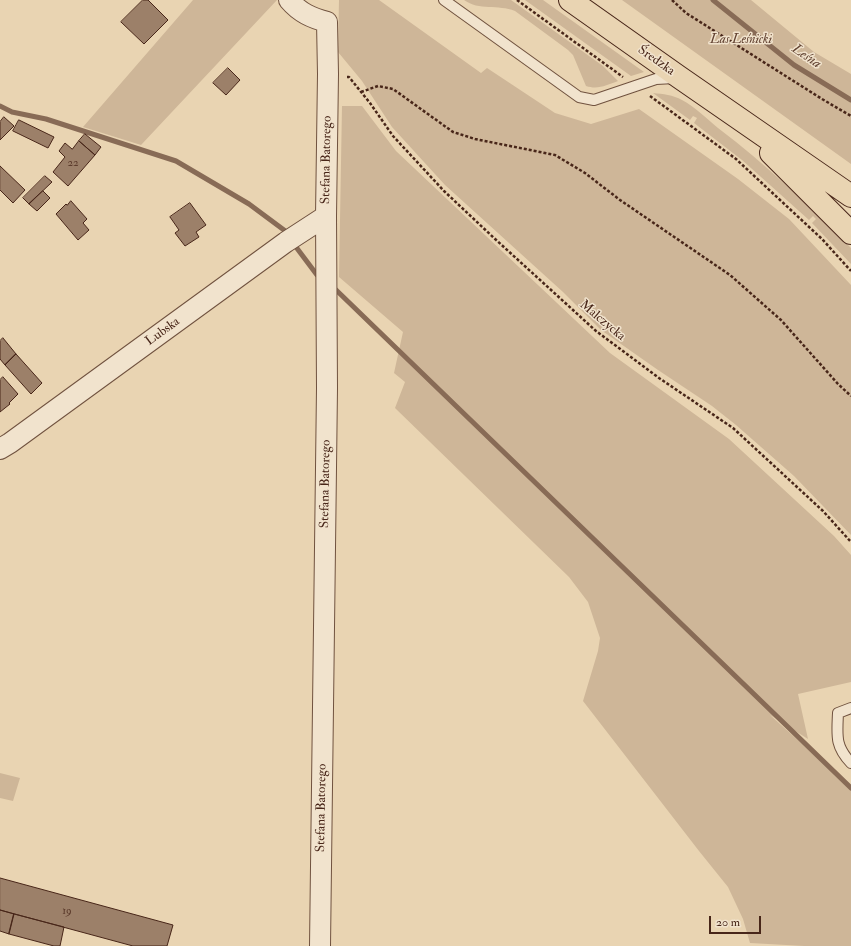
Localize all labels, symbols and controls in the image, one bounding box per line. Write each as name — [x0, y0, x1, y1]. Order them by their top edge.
park label: Las Leśnicki — [710, 32, 772, 48]
water label: Leśna — [788, 41, 824, 73]
street label: Średzka — [635, 43, 677, 79]
street label: Stefana Batorego — [318, 116, 336, 204]
house number: 22 — [67, 157, 79, 171]
street label: Malczycka — [576, 297, 628, 345]
street label: Lubska — [143, 314, 183, 350]
street label: Stefana Batorego — [317, 440, 335, 528]
street label: Stefana Batorego — [313, 764, 331, 852]
house number: 19 — [62, 905, 72, 919]
scale bar — [711, 908, 763, 934]
text: 20 m — [716, 915, 740, 930]

